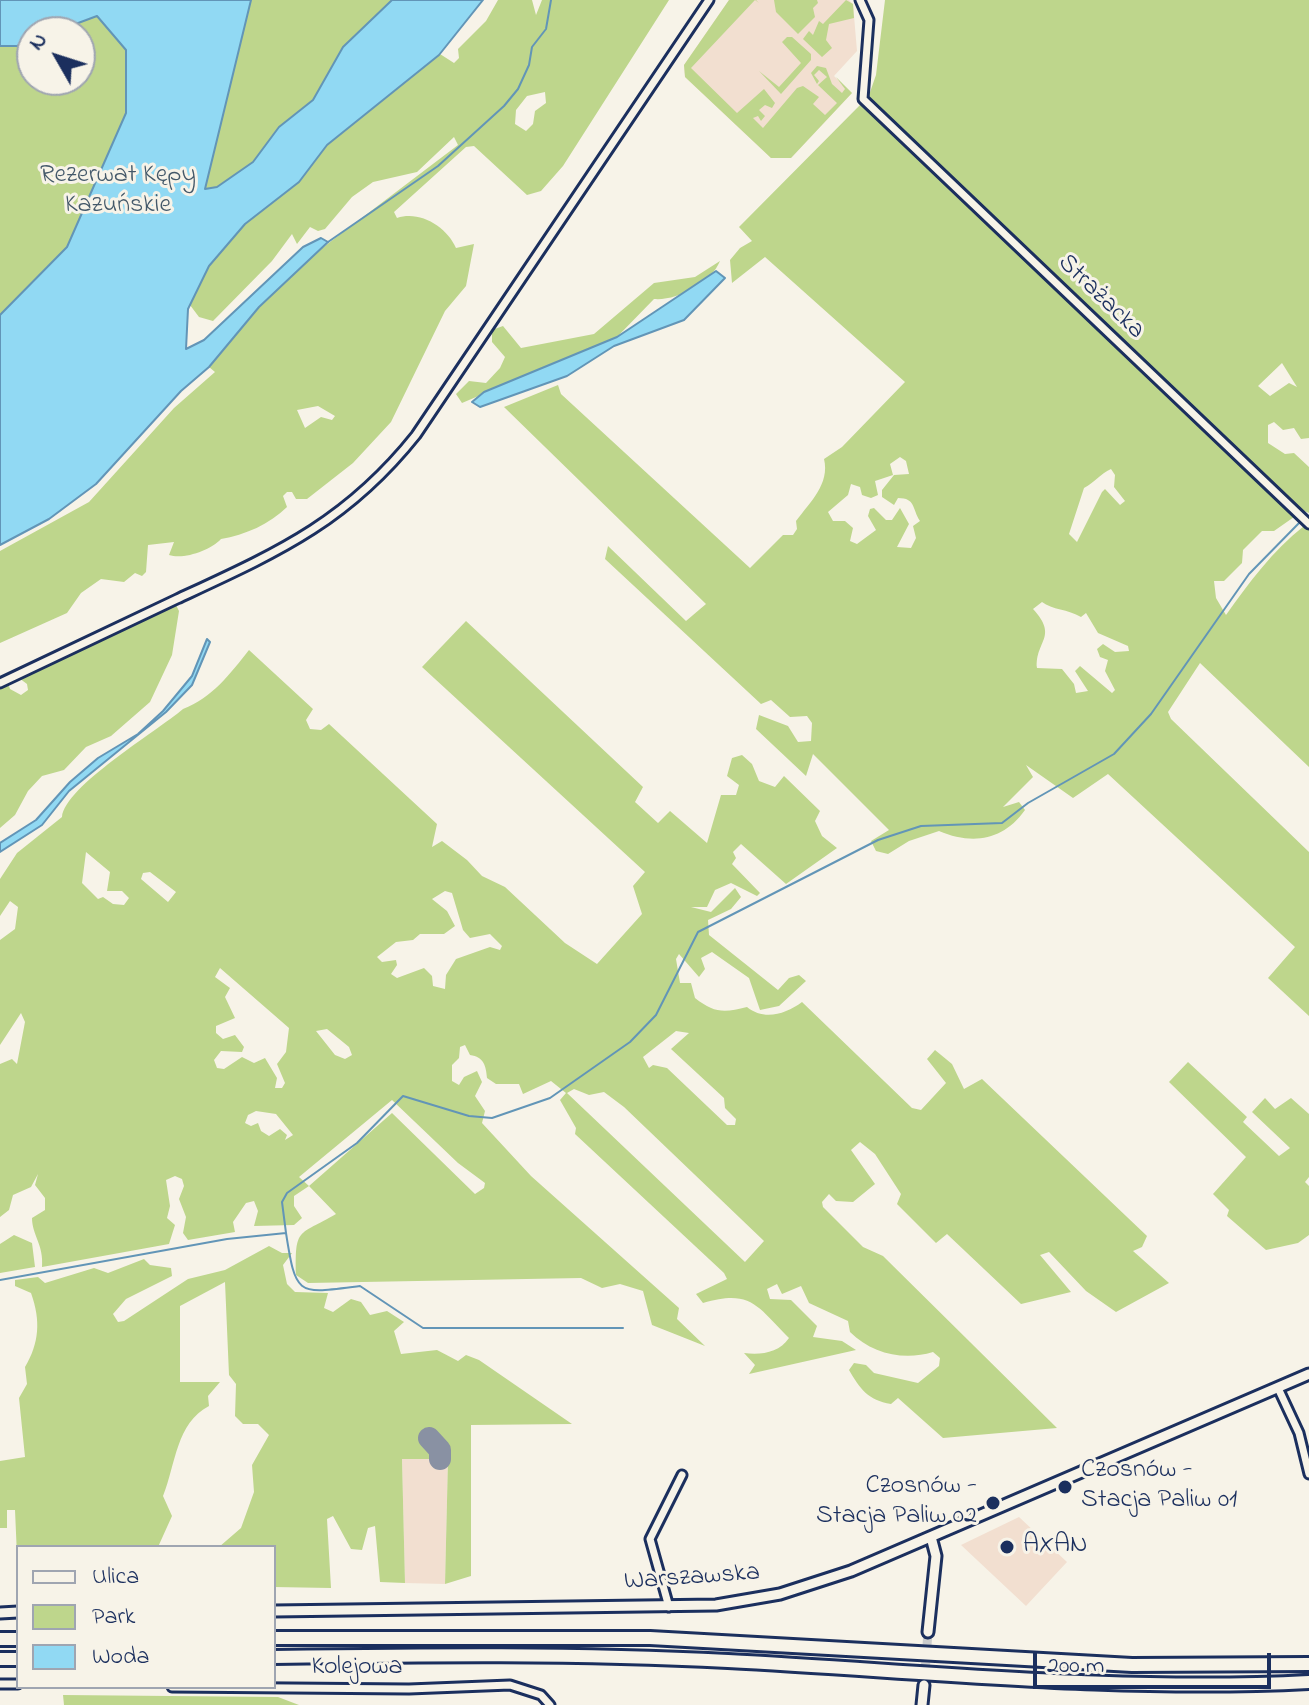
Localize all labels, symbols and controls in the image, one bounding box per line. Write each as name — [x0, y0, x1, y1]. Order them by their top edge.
north arrow — [16, 16, 96, 96]
text: N — [22, 26, 56, 58]
park label: Rezerwat Kępy Kazuńskie — [40, 161, 196, 222]
street label: Strażacka — [1050, 249, 1150, 347]
place label: Czosnów - Stacja Paliw 01 — [1081, 1456, 1237, 1518]
place label: Czosnów - Stacja Paliw 02 — [816, 1472, 977, 1534]
marker: Czosnów - Stacja Paliw 01 — [1056, 1478, 1074, 1496]
marker: Czosnów - Stacja Paliw 02 — [984, 1494, 1002, 1512]
place label: AXAN — [1023, 1531, 1088, 1563]
marker: AXAN — [998, 1538, 1016, 1556]
legend — [16, 1545, 276, 1689]
street label: Warszawska — [623, 1559, 761, 1599]
text: Ulica — [92, 1560, 139, 1595]
text: Park — [92, 1600, 135, 1635]
scale bar — [1037, 1637, 1275, 1687]
text: Woda — [92, 1640, 150, 1675]
text: 200 m — [1047, 1649, 1104, 1684]
street label: Kolejowa — [311, 1653, 403, 1685]

